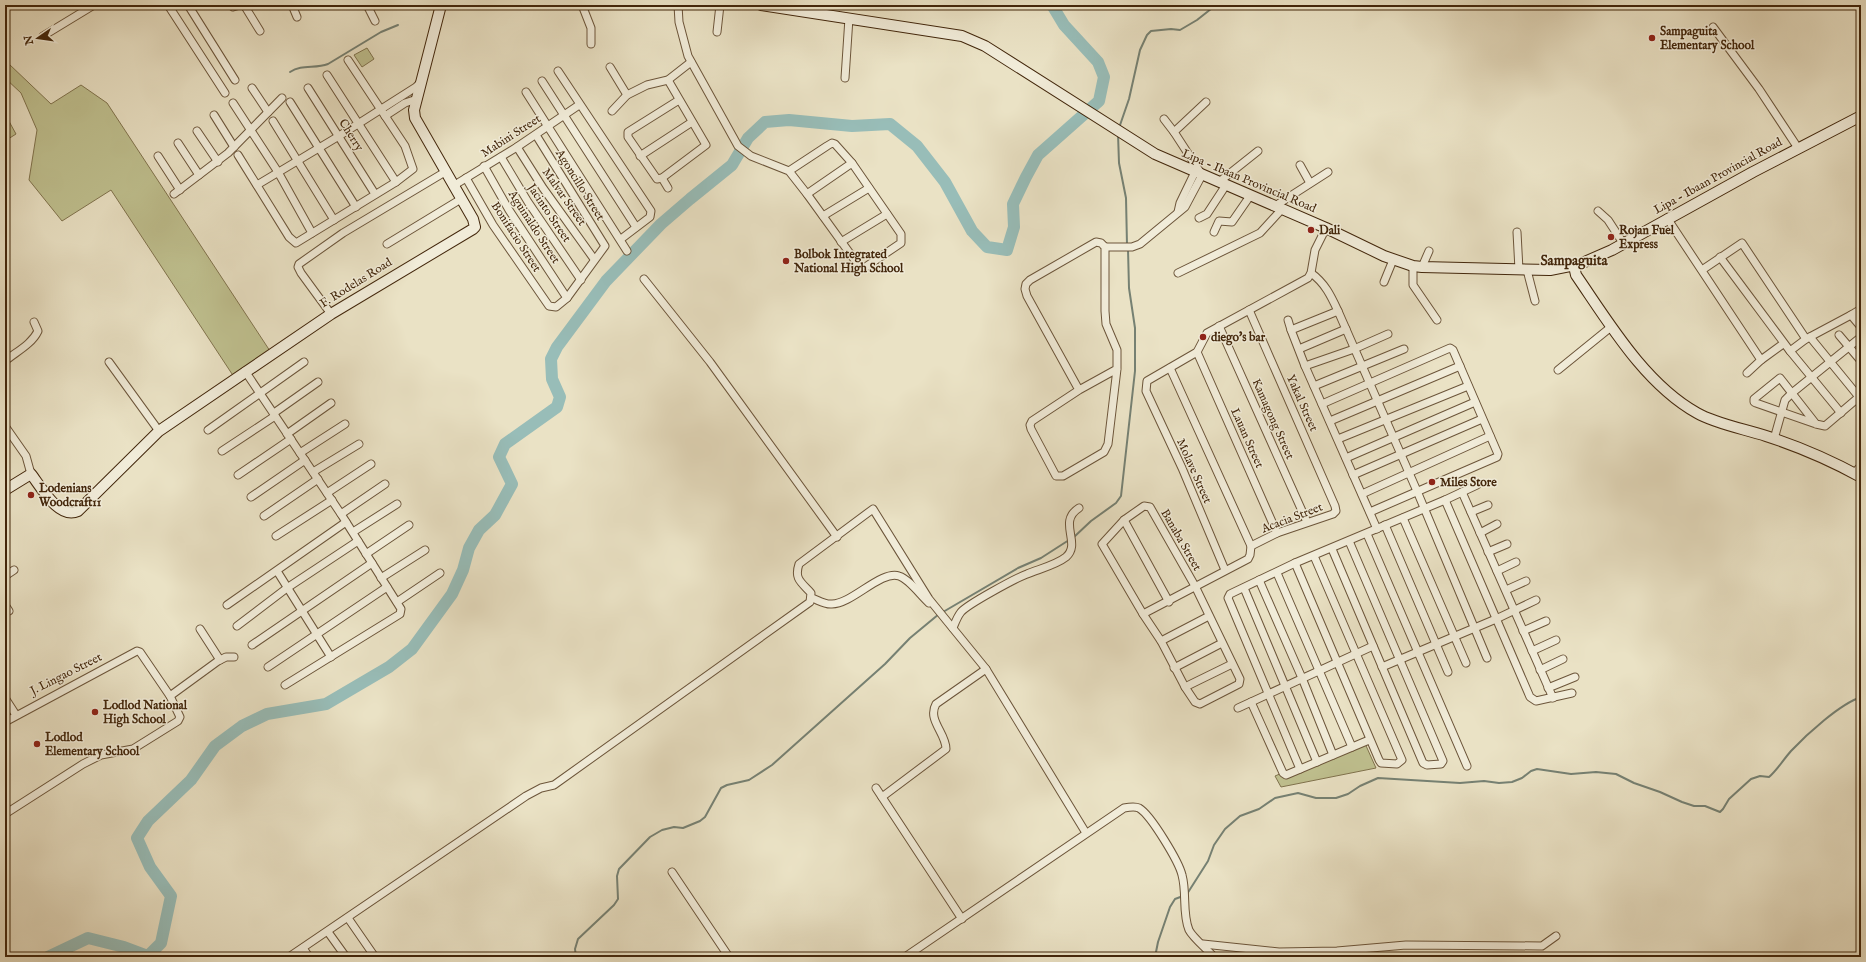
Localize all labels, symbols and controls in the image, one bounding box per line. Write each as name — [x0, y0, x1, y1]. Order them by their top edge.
north arrow — [18, 18, 58, 58]
place label: Sampaguita Elementary School — [1660, 24, 1755, 54]
text: N — [21, 33, 37, 47]
marker: Sampaguita Elementary School — [1647, 33, 1657, 43]
street label: Mabini Street — [478, 111, 544, 161]
street label: Cherry — [335, 116, 367, 154]
street label: Lipa - Ibaan Provincial Road — [1651, 134, 1786, 218]
street label: Agoncillo Street — [552, 146, 608, 223]
street label: Lipa - Ibaan Provincial Road — [1179, 146, 1319, 217]
street label: Malvar Street — [539, 165, 589, 229]
street label: Jacinto Street — [522, 179, 574, 246]
street label: Aguinaldo Street — [504, 187, 563, 266]
street label: Bonifacio Street — [488, 199, 544, 275]
place label: Dali — [1319, 223, 1341, 238]
place label: Rojan Fuel Express — [1619, 223, 1675, 253]
marker: Dali — [1306, 225, 1316, 235]
marker: Rojan Fuel Express — [1606, 232, 1616, 242]
place label: Bolbok Integrated National High School — [793, 247, 904, 277]
district label: Sampaguita — [1540, 252, 1608, 270]
street label: F. Rodelas Road — [317, 255, 395, 311]
marker: Bolbok Integrated National High School — [781, 256, 791, 266]
place label: diego's bar — [1211, 330, 1266, 346]
marker: diego's bar — [1198, 332, 1208, 342]
street label: Yakal Street — [1283, 372, 1321, 434]
street label: Kamagong Street — [1249, 376, 1297, 462]
street label: Lauan Street — [1227, 406, 1267, 470]
street label: Molave Street — [1173, 436, 1215, 506]
place label: Miles Store — [1440, 475, 1497, 490]
marker: Miles Store — [1427, 477, 1437, 487]
place label: Lodenians Woodcraft11 — [38, 481, 102, 510]
marker: Lodenians Woodcraft11 — [26, 490, 36, 500]
street label: Acacia Street — [1258, 499, 1325, 537]
street label: Banaba Street — [1157, 506, 1205, 574]
street label: J. Lingao Street — [26, 650, 105, 700]
place label: Lodlod National High School — [102, 698, 188, 728]
marker: Lodlod National High School — [90, 707, 100, 717]
place label: Lodlod Elementary School — [44, 730, 140, 760]
marker: Lodlod Elementary School — [32, 739, 42, 749]

